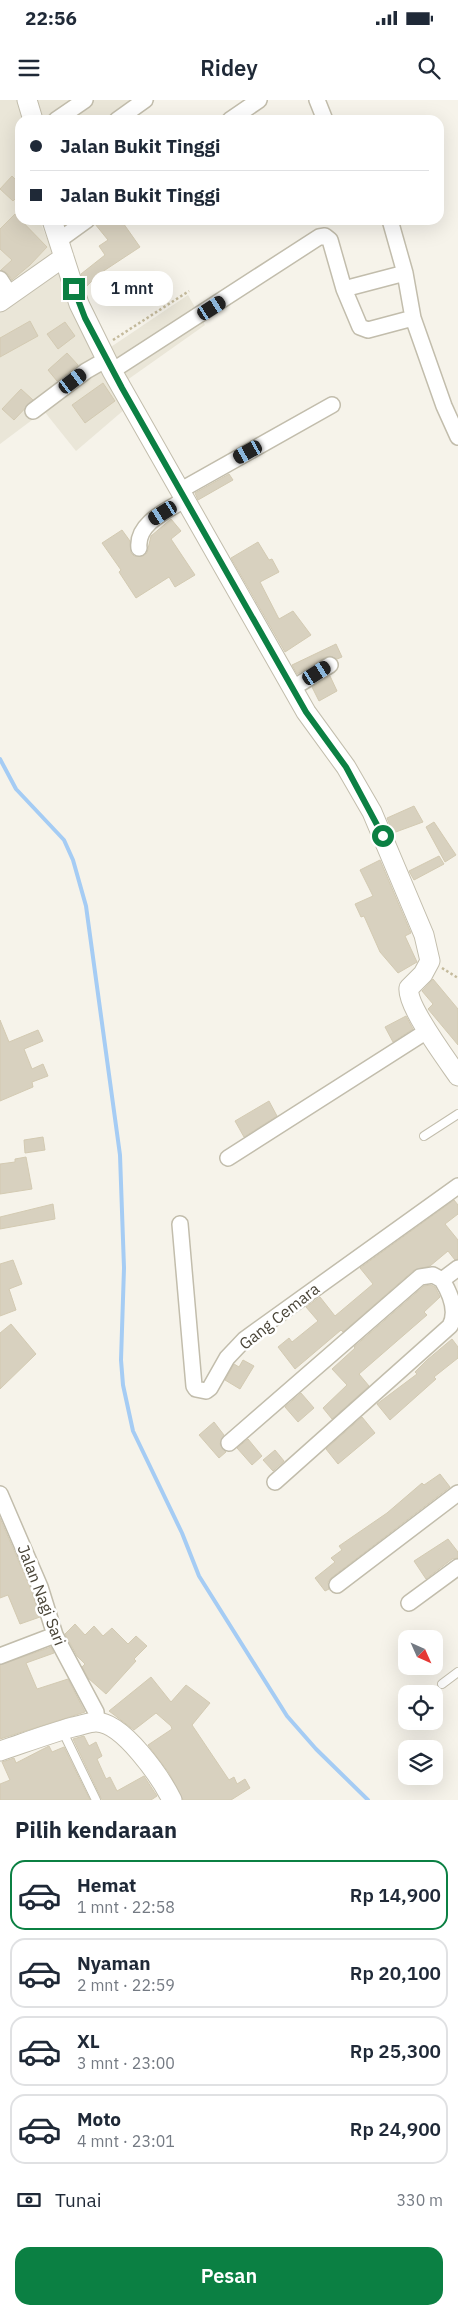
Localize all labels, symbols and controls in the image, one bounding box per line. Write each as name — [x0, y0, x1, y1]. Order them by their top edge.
text: 22:56 — [25, 6, 77, 30]
text: Ridey — [200, 53, 258, 82]
icon: menu — [15, 54, 43, 82]
icon: search — [415, 54, 443, 82]
text: Jalan Bukit Tinggi — [60, 134, 220, 158]
text: Jalan Bukit Tinggi — [60, 183, 220, 207]
callout: 1 mnt — [92, 272, 174, 306]
route end — [63, 278, 85, 300]
text: 1 mnt — [111, 278, 153, 298]
car — [195, 294, 228, 322]
car — [56, 366, 89, 396]
car — [231, 438, 264, 466]
car — [146, 499, 179, 527]
car — [300, 659, 333, 687]
route start — [372, 825, 394, 847]
street label: Gang Cemara — [235, 1278, 324, 1354]
street label: Jalan Nagi Sari — [14, 1542, 70, 1648]
north arrow — [398, 1630, 442, 1675]
map controls — [398, 1630, 443, 1785]
button: locate — [398, 1685, 443, 1730]
button: layers — [398, 1740, 443, 1785]
text: Pilih kendaraan — [15, 1815, 177, 1844]
icon: car — [17, 1873, 62, 1918]
text: Hemat — [77, 1873, 136, 1897]
text: Rp 14,900 — [350, 1883, 441, 1907]
text: 1 mnt · 22:58 — [77, 1897, 175, 1917]
icon: car — [17, 1951, 62, 1996]
text: Nyaman — [77, 1951, 151, 1975]
text: Rp 20,100 — [350, 1961, 441, 1985]
text: 2 mnt · 22:59 — [77, 1975, 175, 1995]
icon: car — [17, 2029, 62, 2074]
text: XL — [77, 2029, 100, 2053]
text: Rp 25,300 — [350, 2039, 441, 2063]
text: 3 mnt · 23:00 — [77, 2053, 175, 2073]
icon: car — [17, 2107, 62, 2152]
text: Moto — [77, 2107, 121, 2131]
text: Rp 24,900 — [350, 2117, 441, 2141]
text: 4 mnt · 23:01 — [77, 2131, 175, 2151]
icon: cash — [15, 2186, 43, 2214]
text: Tunai — [55, 2188, 101, 2212]
text: 330 m — [396, 2190, 443, 2210]
button: Pesan — [15, 2247, 443, 2305]

